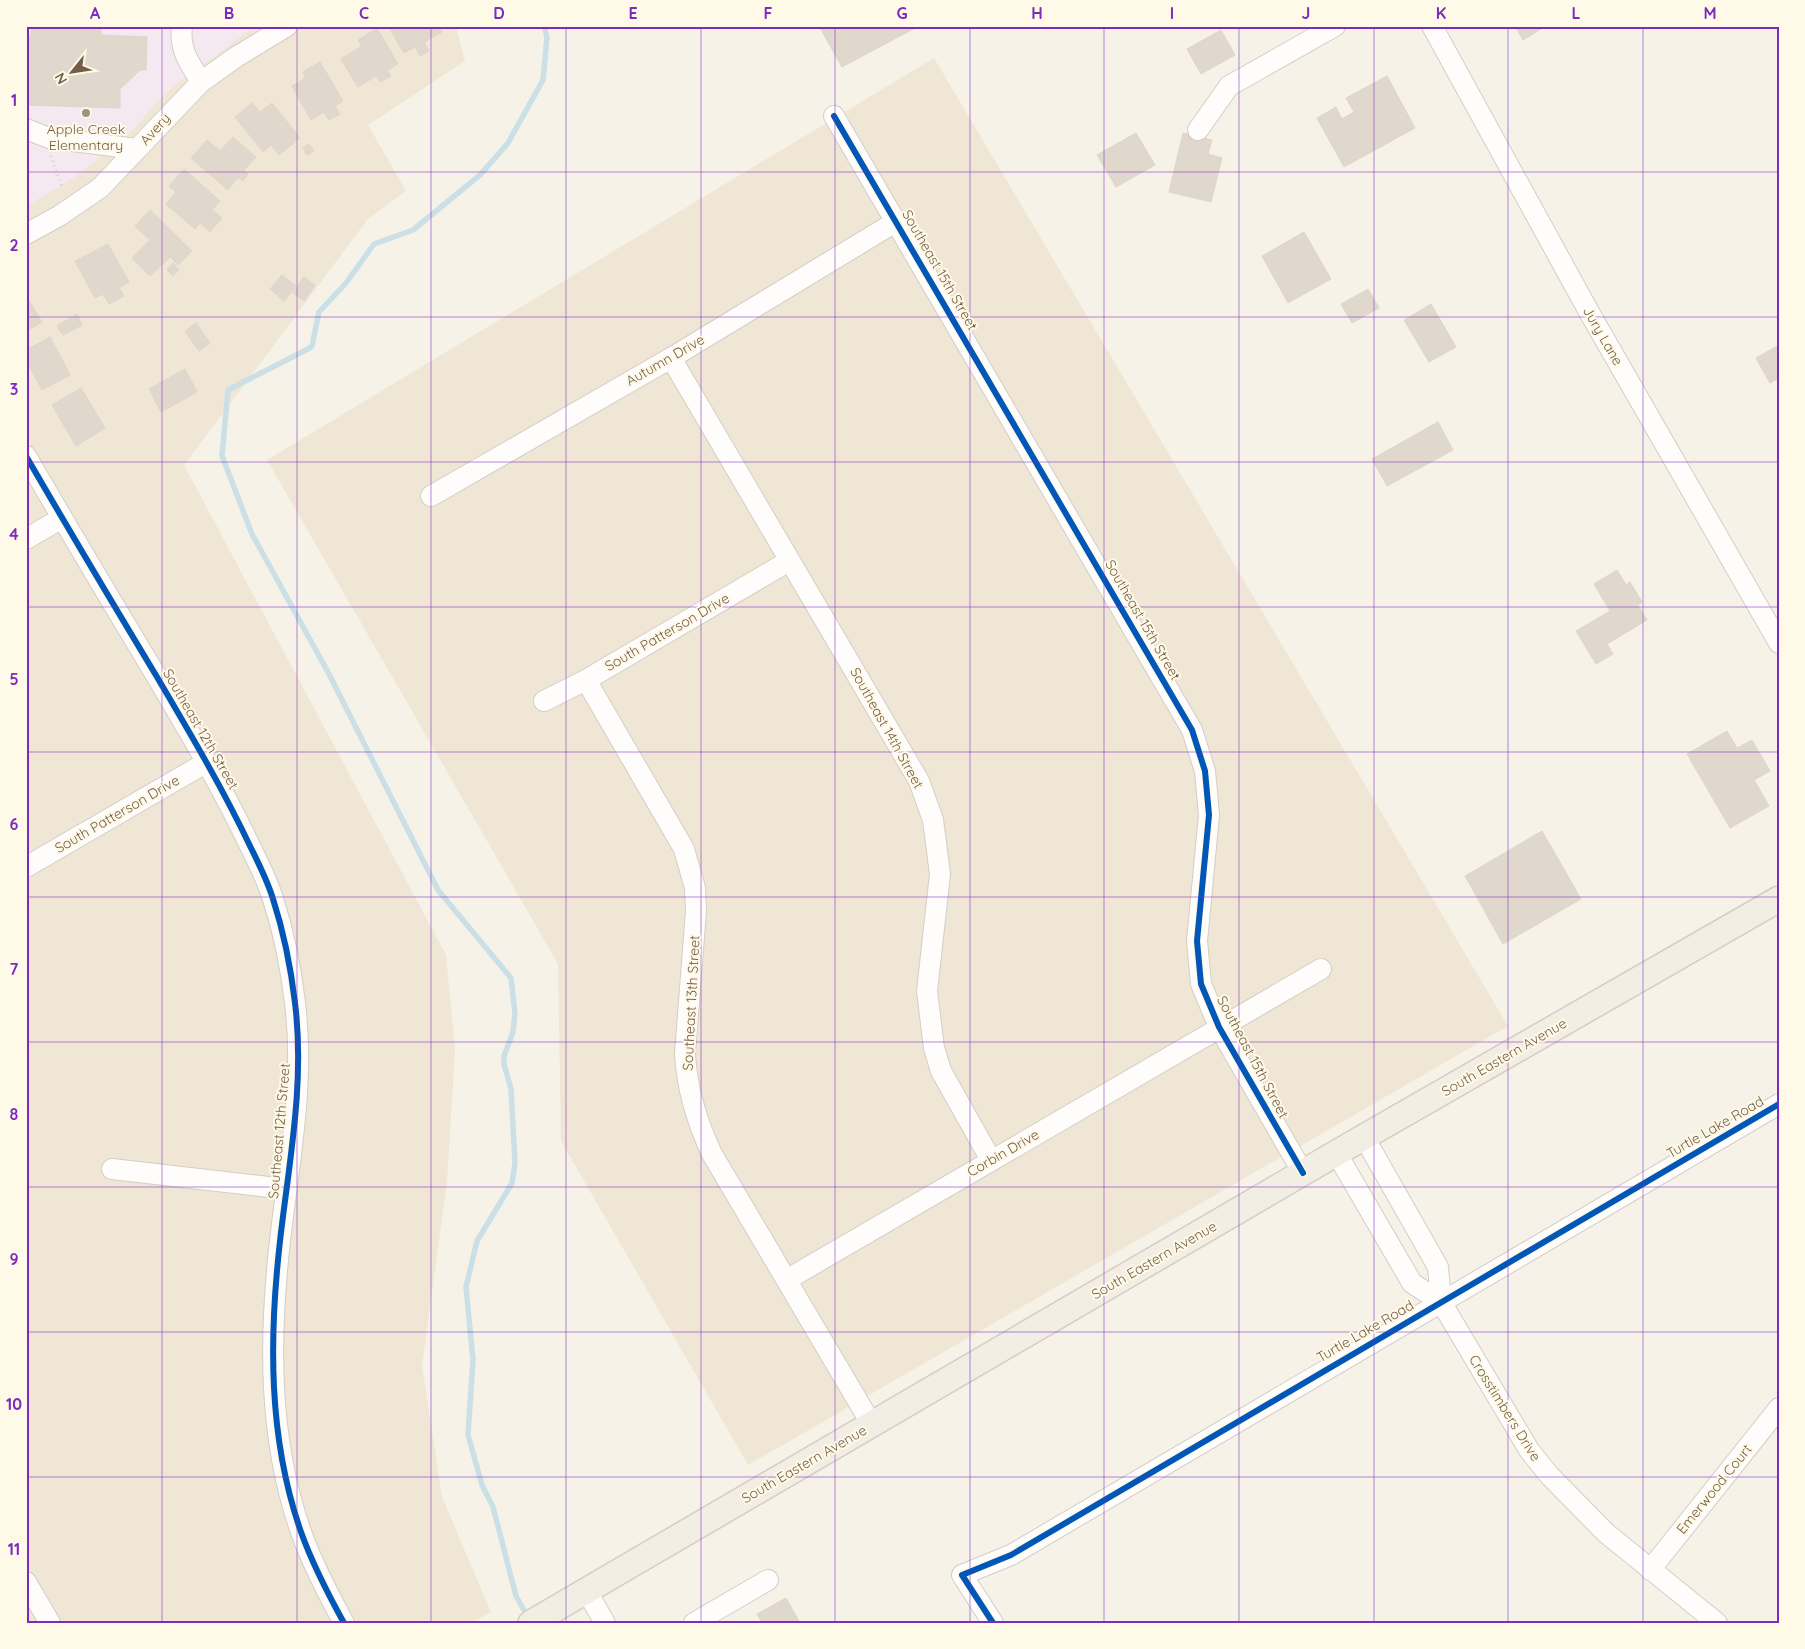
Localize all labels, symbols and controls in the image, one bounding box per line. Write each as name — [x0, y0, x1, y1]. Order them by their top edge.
text: A — [90, 3, 101, 23]
text: B — [224, 3, 234, 23]
text: C — [359, 3, 369, 23]
text: D — [493, 3, 505, 23]
text: E — [628, 3, 638, 23]
text: F — [764, 3, 773, 23]
text: G — [896, 3, 908, 23]
text: H — [1031, 3, 1043, 23]
text: I — [1170, 3, 1174, 23]
text: J — [1302, 3, 1310, 23]
text: K — [1436, 3, 1446, 23]
text: L — [1572, 3, 1581, 23]
text: M — [1703, 3, 1717, 23]
north arrow — [48, 48, 98, 98]
text: N — [50, 70, 71, 87]
text: 1 — [11, 90, 17, 110]
marker: Apple Creek Elementary — [80, 107, 92, 119]
street label: Avery — [136, 109, 174, 149]
place label: Apple Creek Elementary — [47, 120, 125, 154]
street label: Southeast 15th Street — [898, 207, 982, 334]
text: 2 — [9, 235, 19, 255]
street label: Jury Lane — [1579, 303, 1627, 369]
street label: Autumn Drive — [622, 330, 708, 390]
text: 3 — [10, 379, 18, 399]
text: 4 — [9, 524, 19, 544]
street label: Southeast 15th Street — [1101, 557, 1185, 684]
street label: South Patterson Drive — [601, 589, 733, 675]
street label: Southeast 14th Street — [846, 664, 928, 792]
street label: Southeast 12th Street — [159, 665, 243, 793]
text: 5 — [9, 669, 19, 689]
street label: South Patterson Drive — [51, 771, 183, 857]
text: 6 — [10, 814, 19, 834]
street label: Southeast 13th Street — [678, 934, 704, 1071]
text: 7 — [10, 959, 19, 979]
street label: Southeast 15th Street — [1213, 993, 1293, 1122]
street label: South Eastern Avenue — [1438, 1014, 1570, 1100]
street label: Southeast 12th Street — [264, 1062, 294, 1200]
street label: Turtle Lake Road — [1663, 1092, 1767, 1162]
text: 8 — [10, 1104, 19, 1124]
street label: Corbin Drive — [964, 1125, 1042, 1181]
street label: South Eastern Avenue — [1088, 1217, 1220, 1303]
text: 9 — [9, 1249, 19, 1269]
street label: Turtle Lake Road — [1313, 1296, 1417, 1366]
street label: Crosstimbers Drive — [1465, 1351, 1545, 1465]
text: 10 — [6, 1394, 22, 1414]
street label: South Eastern Avenue — [738, 1421, 870, 1507]
street label: Emerwood Court — [1672, 1440, 1756, 1537]
text: 11 — [8, 1539, 20, 1559]

